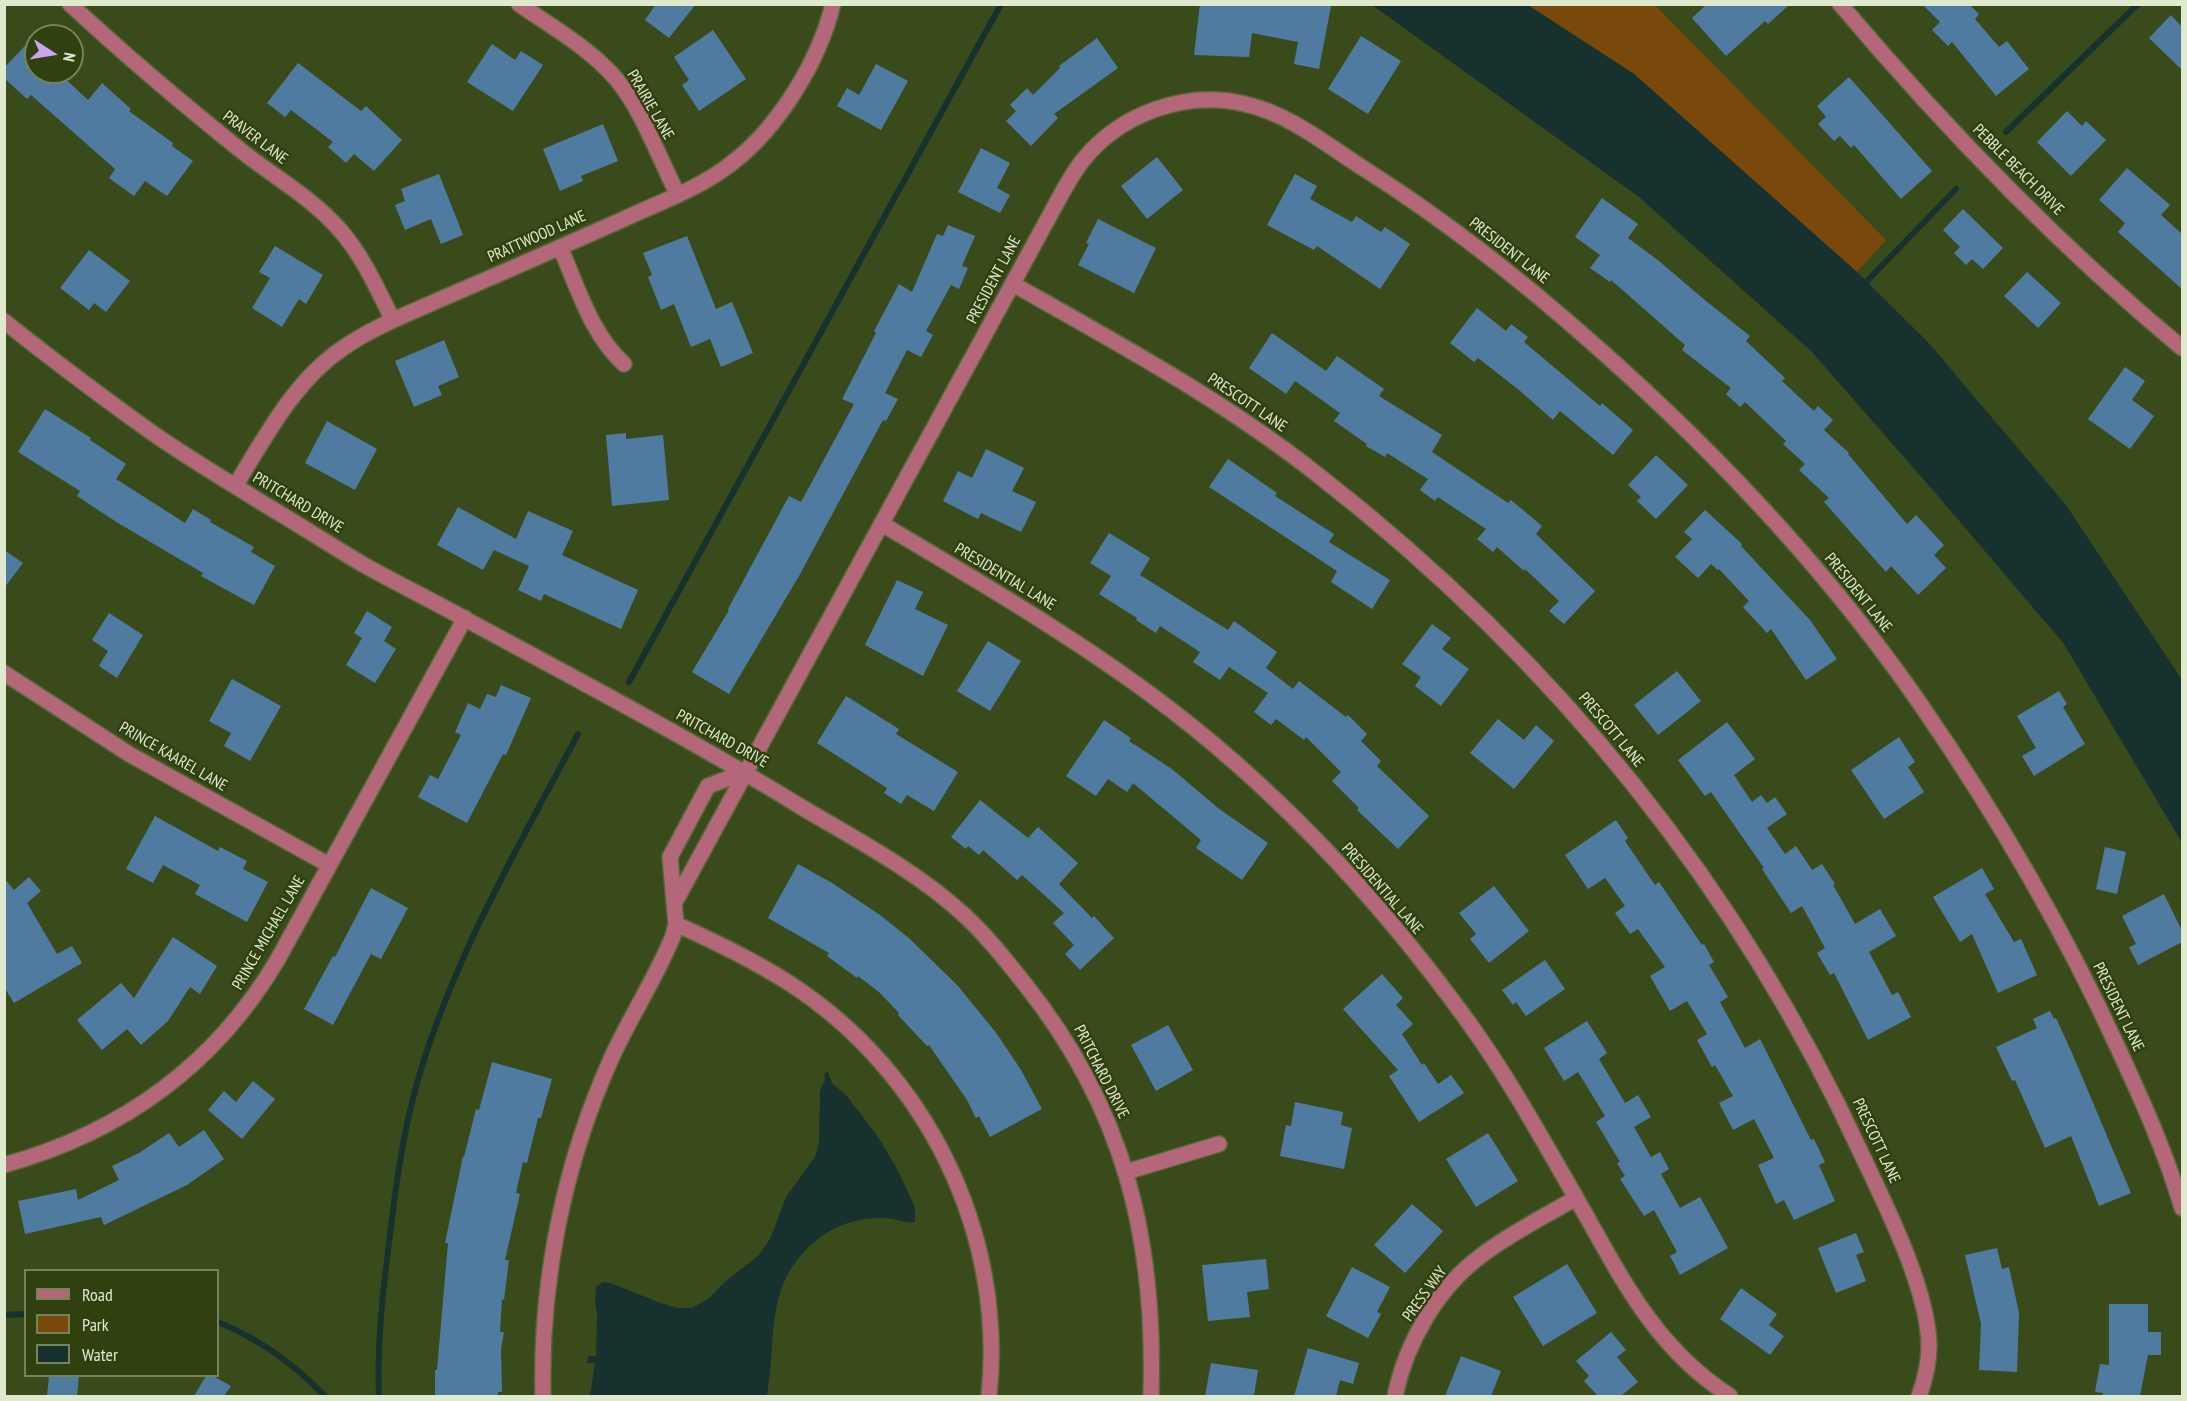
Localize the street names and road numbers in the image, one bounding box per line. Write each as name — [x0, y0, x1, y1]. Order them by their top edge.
street label: PRAIRIE LANE — [622, 67, 678, 143]
street label: PRAVER LANE — [219, 107, 291, 169]
street label: PEBBLE BEACH DRIVE — [1968, 120, 2068, 220]
street label: PRATTWOOD LANE — [485, 207, 589, 267]
street label: PRESIDENT LANE — [1465, 214, 1553, 288]
street label: PRESIDENT LANE — [963, 233, 1025, 327]
street label: PRESCOTT LANE — [1204, 369, 1290, 437]
street label: PRITCHARD DRIVE — [249, 468, 347, 538]
street label: PRESIDENTIAL LANE — [951, 539, 1059, 615]
street label: PRESIDENT LANE — [1820, 549, 1896, 637]
street label: PRESCOTT LANE — [1574, 689, 1648, 771]
street label: PRITCHARD DRIVE — [673, 706, 771, 772]
street label: PRINCE KAAREL LANE — [115, 718, 231, 796]
street label: PRESIDENTIAL LANE — [1337, 840, 1427, 938]
street label: PRINCE MICHAEL LANE — [228, 872, 310, 994]
street label: PRESIDENT LANE — [2088, 959, 2148, 1055]
street label: PRITCHARD DRIVE — [1069, 1022, 1133, 1122]
street label: PRESCOTT LANE — [1848, 1095, 1904, 1187]
street label: PRESS WAY — [1399, 1263, 1451, 1325]

